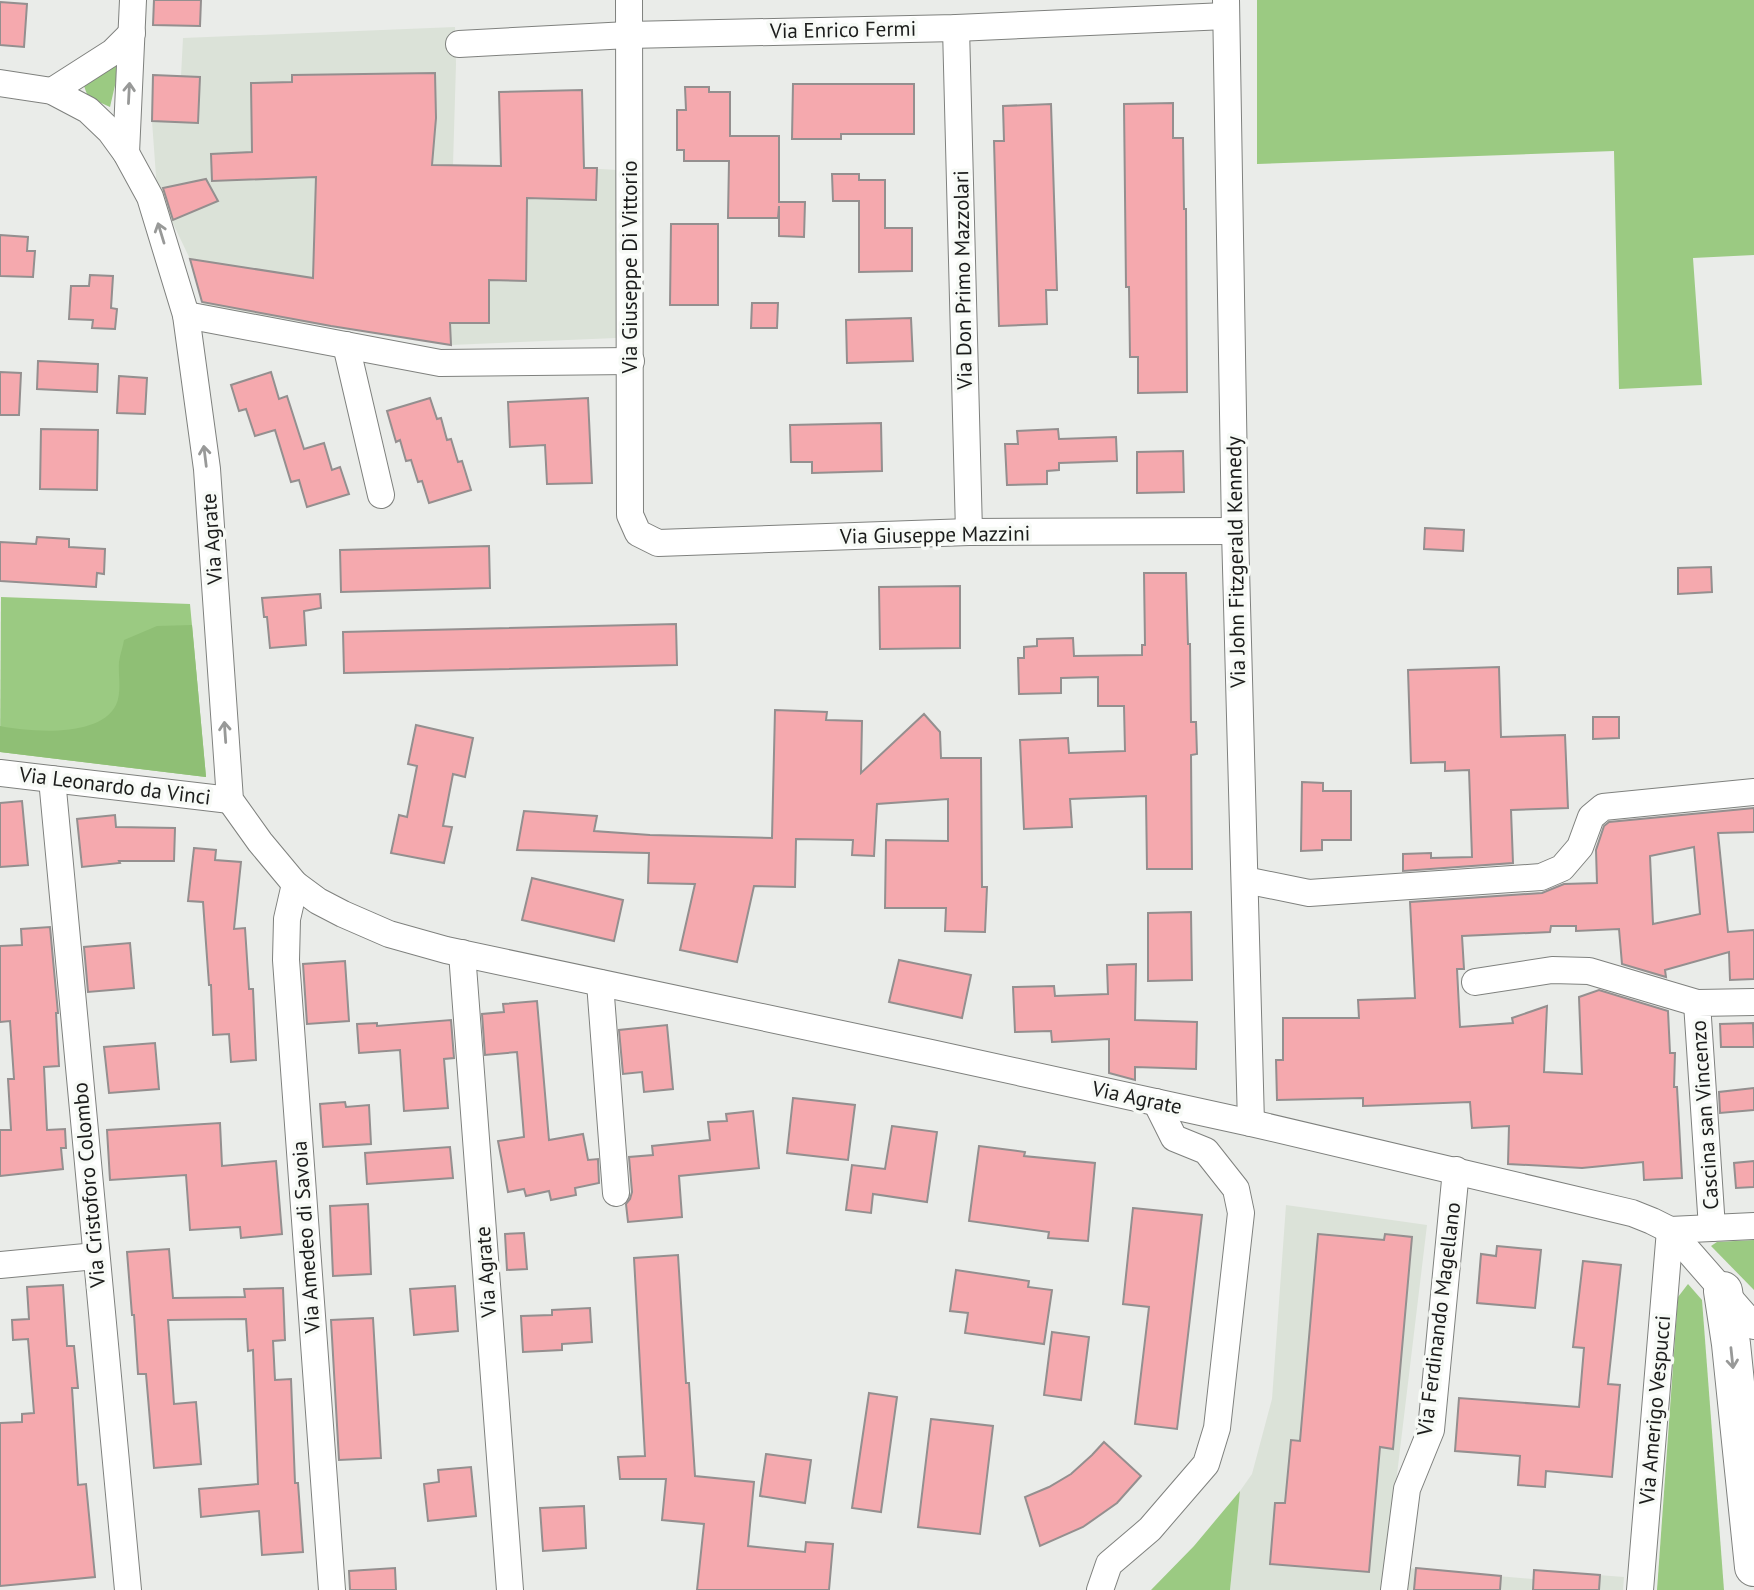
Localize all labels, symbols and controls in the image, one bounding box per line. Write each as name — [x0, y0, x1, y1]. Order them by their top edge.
street label: Via Enrico Fermi — [769, 15, 916, 44]
one-way arrow — [123, 82, 136, 105]
street label: Via Giuseppe Di Vittorio — [616, 160, 643, 375]
street label: Via Don Primo Mazzolari — [947, 170, 978, 391]
one-way arrow — [154, 223, 166, 245]
street label: Via John Fitzgerald Kennedy — [1220, 436, 1251, 689]
one-way arrow — [198, 445, 211, 468]
street label: Via Agrate — [195, 493, 228, 587]
street label: Via Giuseppe Mazzini — [839, 519, 1030, 550]
one-way arrow — [218, 721, 231, 743]
street label: Via Leonardo da Vinci — [17, 760, 212, 811]
street label: Cascina san Vincenzo — [1684, 1019, 1725, 1211]
street label: Via Agrate — [1089, 1075, 1185, 1120]
street label: Via Cristoforo Colombo — [66, 1081, 111, 1290]
street label: Via Amedeo di Savoia — [285, 1140, 326, 1335]
street label: Via Ferdinando Magellano — [1411, 1201, 1466, 1438]
street label: Via Agrate — [469, 1226, 502, 1320]
street label: Via Amerigo Vespucci — [1633, 1314, 1676, 1507]
one-way arrow — [1726, 1347, 1739, 1369]

